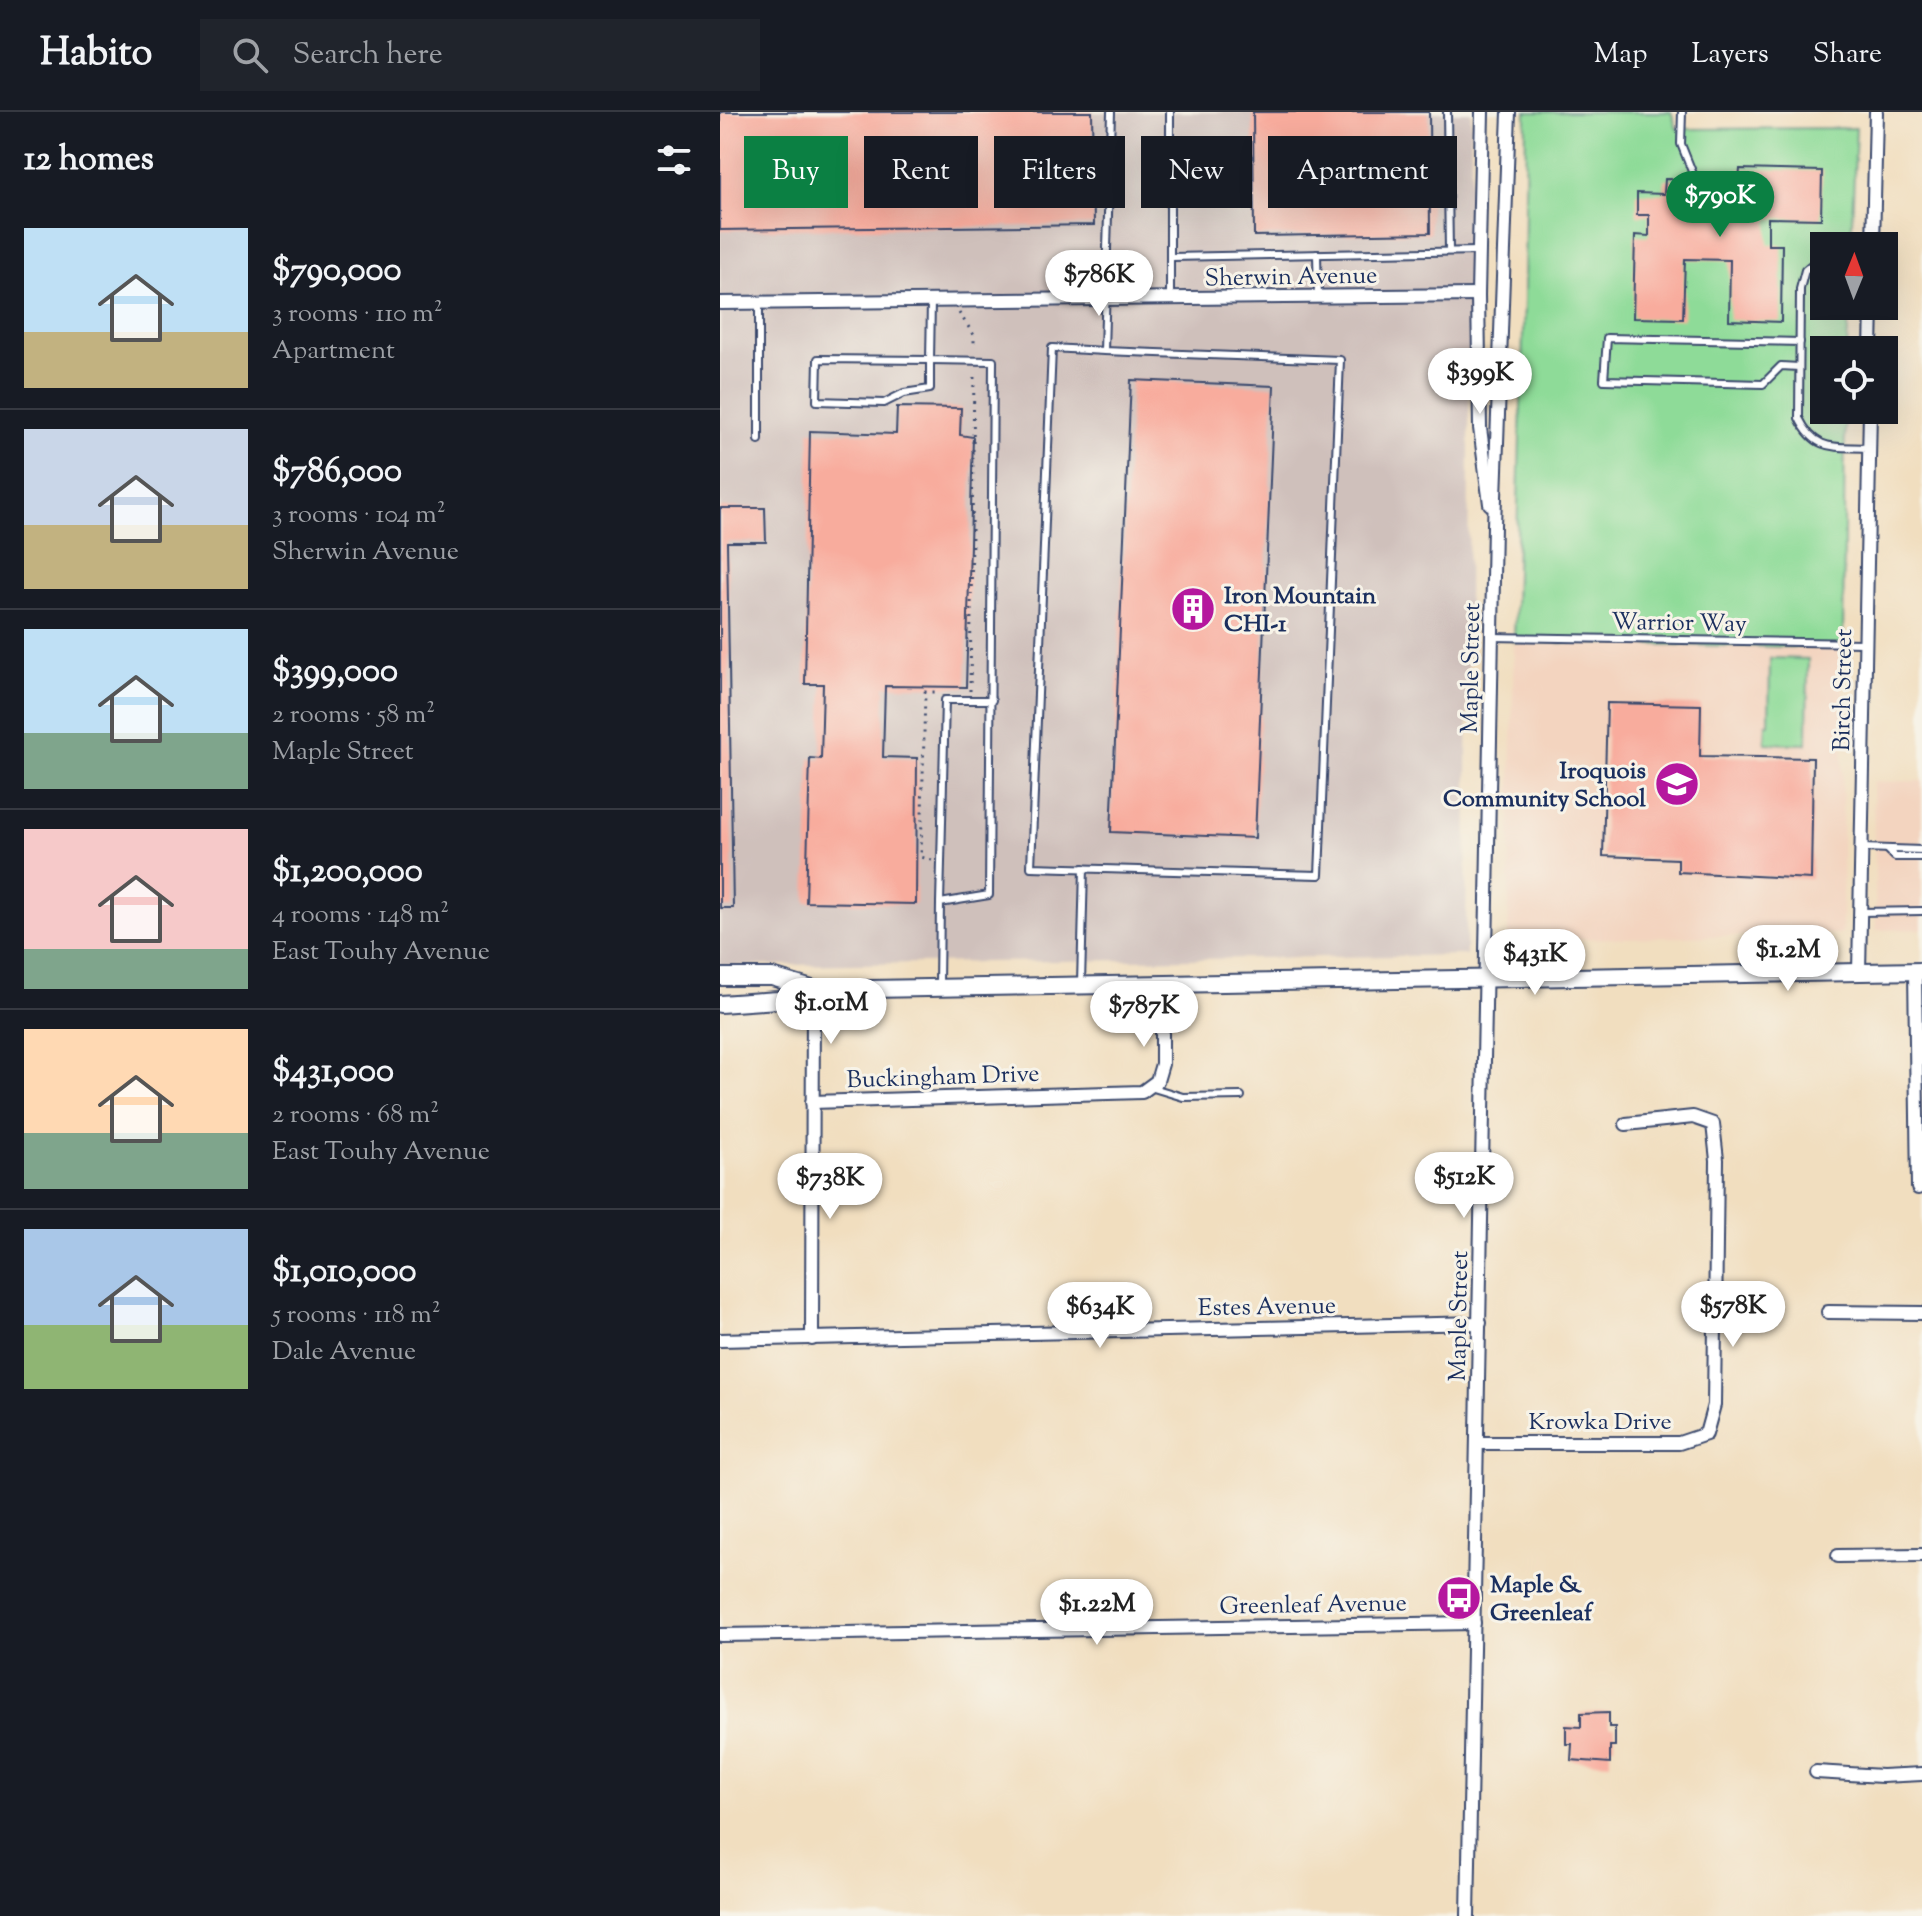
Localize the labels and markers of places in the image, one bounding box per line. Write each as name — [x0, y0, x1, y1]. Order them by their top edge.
pin: $790K — [1664, 171, 1776, 239]
pin: $786K — [1043, 250, 1155, 318]
pin: $399K — [1424, 348, 1536, 416]
place label: Iron Mountain CHI-1 — [1224, 580, 1377, 642]
building icon: Iron Mountain CHI-1 — [1169, 585, 1217, 633]
place label: Iroquois Community School — [1443, 755, 1646, 817]
school or university icon: Iroquois Community School — [1653, 760, 1701, 808]
pin: $1.2M — [1732, 925, 1844, 993]
pin: $431K — [1479, 929, 1591, 997]
pin: $1.01M — [766, 978, 896, 1046]
pin: $787K — [1088, 981, 1200, 1049]
pin: $512K — [1408, 1152, 1520, 1220]
pin: $738K — [774, 1153, 886, 1221]
pin: $578K — [1677, 1281, 1789, 1349]
pin: $634K — [1044, 1282, 1156, 1350]
place label: Maple & Greenleaf — [1490, 1569, 1594, 1631]
bus stop icon: Maple & Greenleaf — [1435, 1574, 1483, 1622]
pin: $1.22M — [1032, 1579, 1162, 1647]

